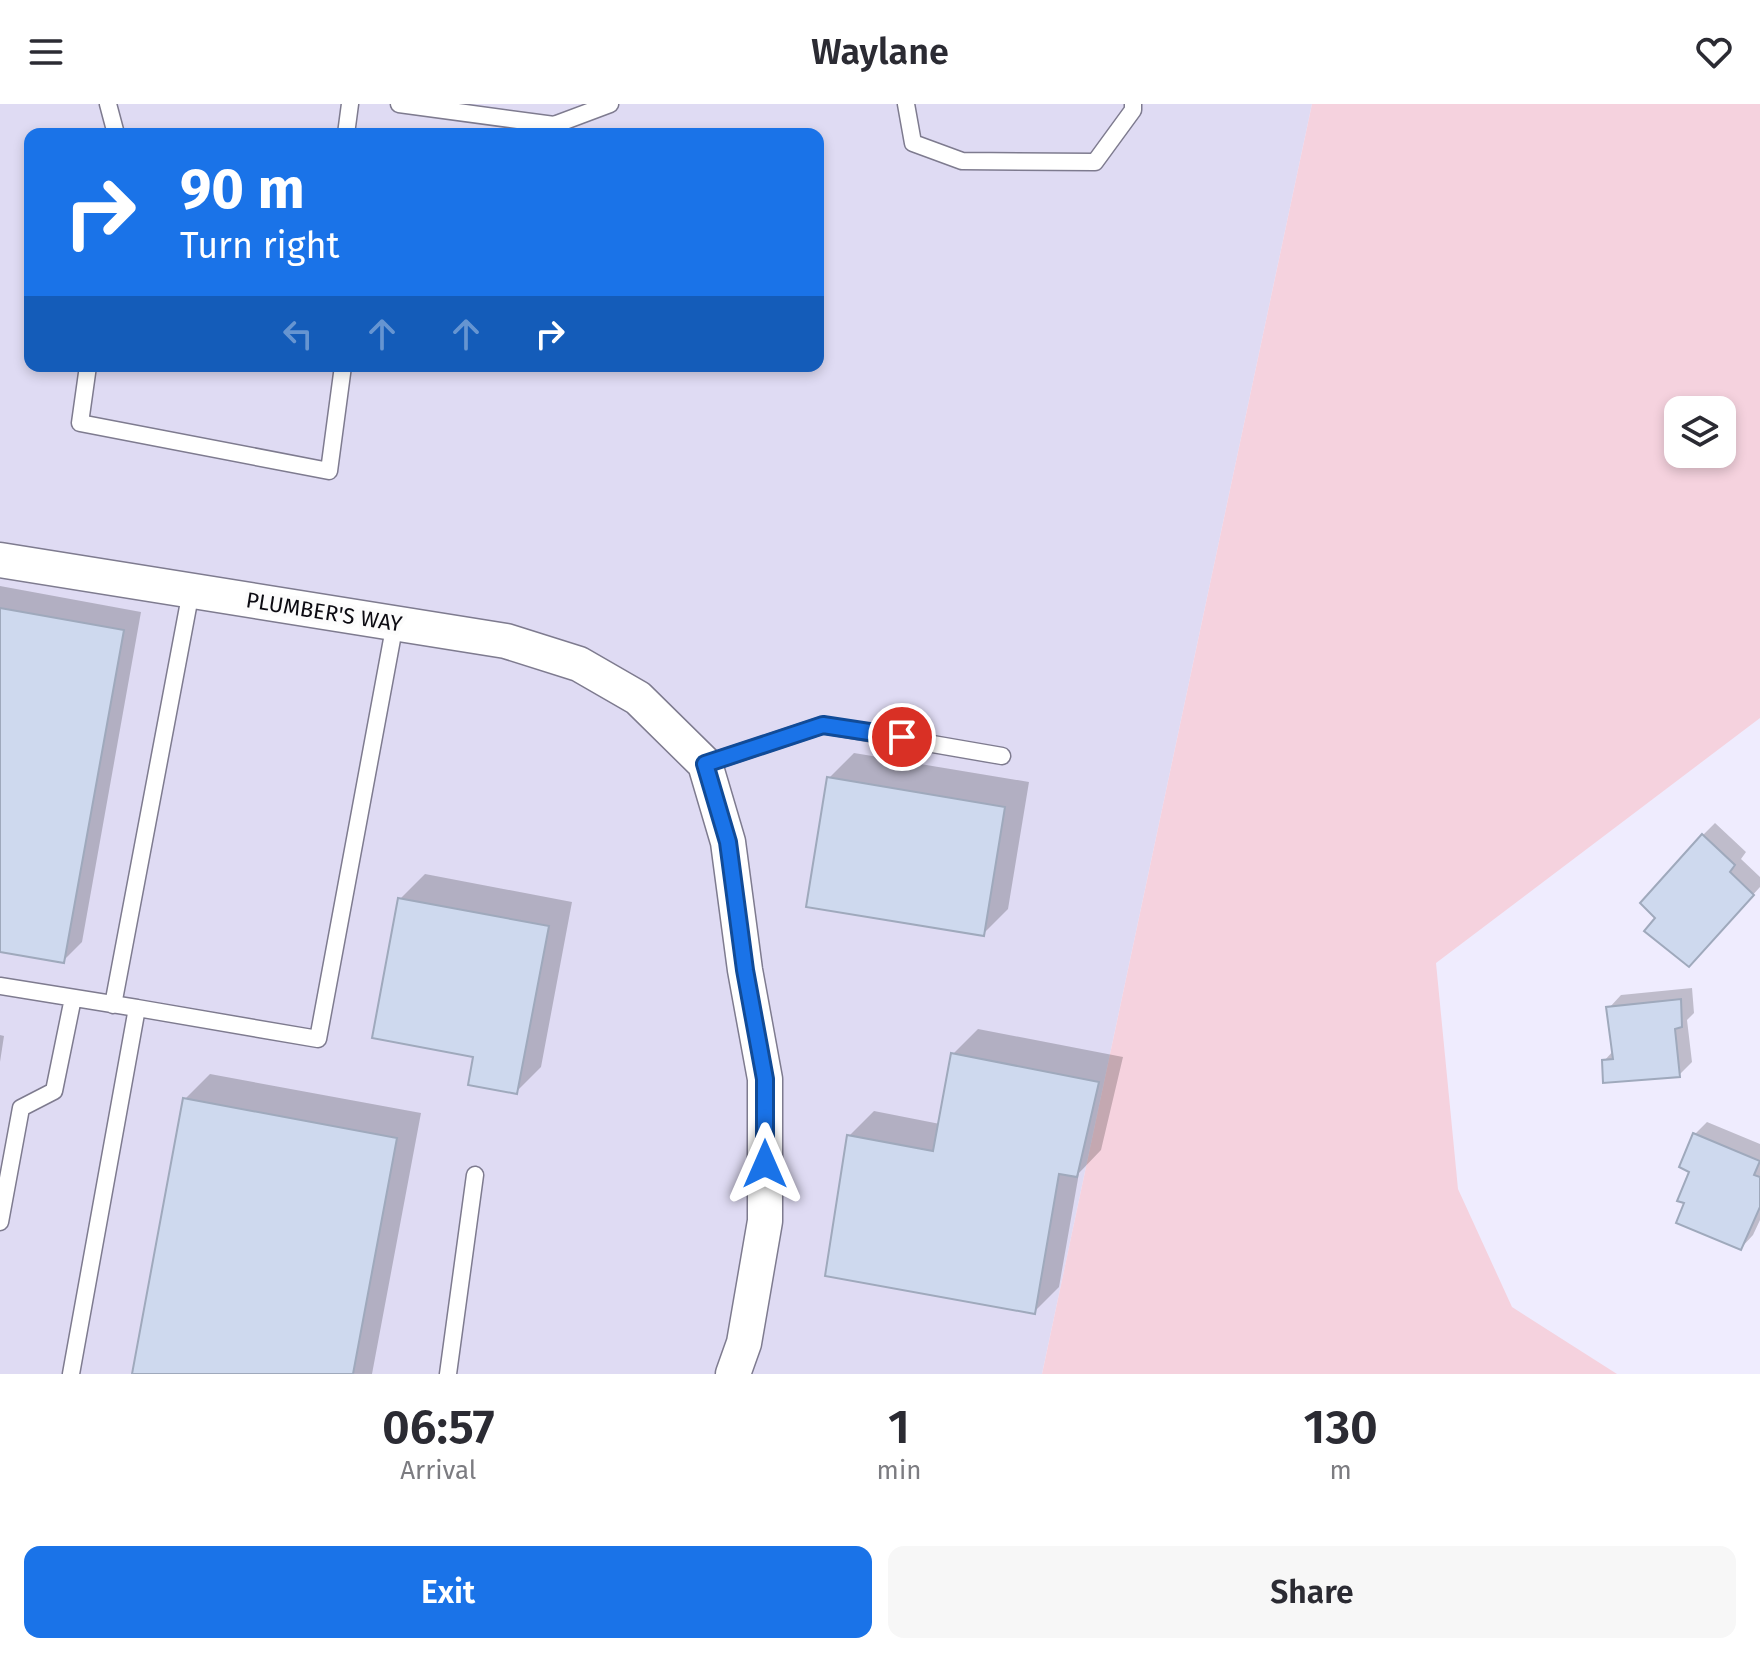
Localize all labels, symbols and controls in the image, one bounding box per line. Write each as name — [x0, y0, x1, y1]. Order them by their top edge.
icon: menu — [24, 30, 68, 74]
text: Waylane — [811, 30, 949, 74]
icon: heart — [1692, 30, 1736, 74]
text: 90 m — [180, 156, 305, 223]
icon: right — [48, 160, 152, 264]
text: Turn right — [180, 224, 340, 268]
icon: left — [276, 312, 320, 356]
icon: ahead — [360, 312, 404, 356]
icon: ahead — [444, 312, 488, 356]
icon: right — [528, 312, 572, 356]
map controls — [1664, 396, 1736, 468]
button: layers — [1664, 396, 1736, 468]
street label: PLUMBER'S WAY — [244, 586, 404, 638]
pin — [868, 703, 936, 771]
icon: arrive — [880, 715, 924, 759]
position arrow — [723, 1122, 807, 1206]
text: 06:57 — [382, 1398, 495, 1456]
text: 1 — [888, 1398, 910, 1456]
text: 130 — [1304, 1398, 1378, 1456]
text: Arrival — [400, 1455, 476, 1486]
text: min — [877, 1455, 921, 1486]
text: m — [1330, 1455, 1352, 1486]
button: Exit — [24, 1546, 872, 1638]
button: Share — [888, 1546, 1736, 1638]

